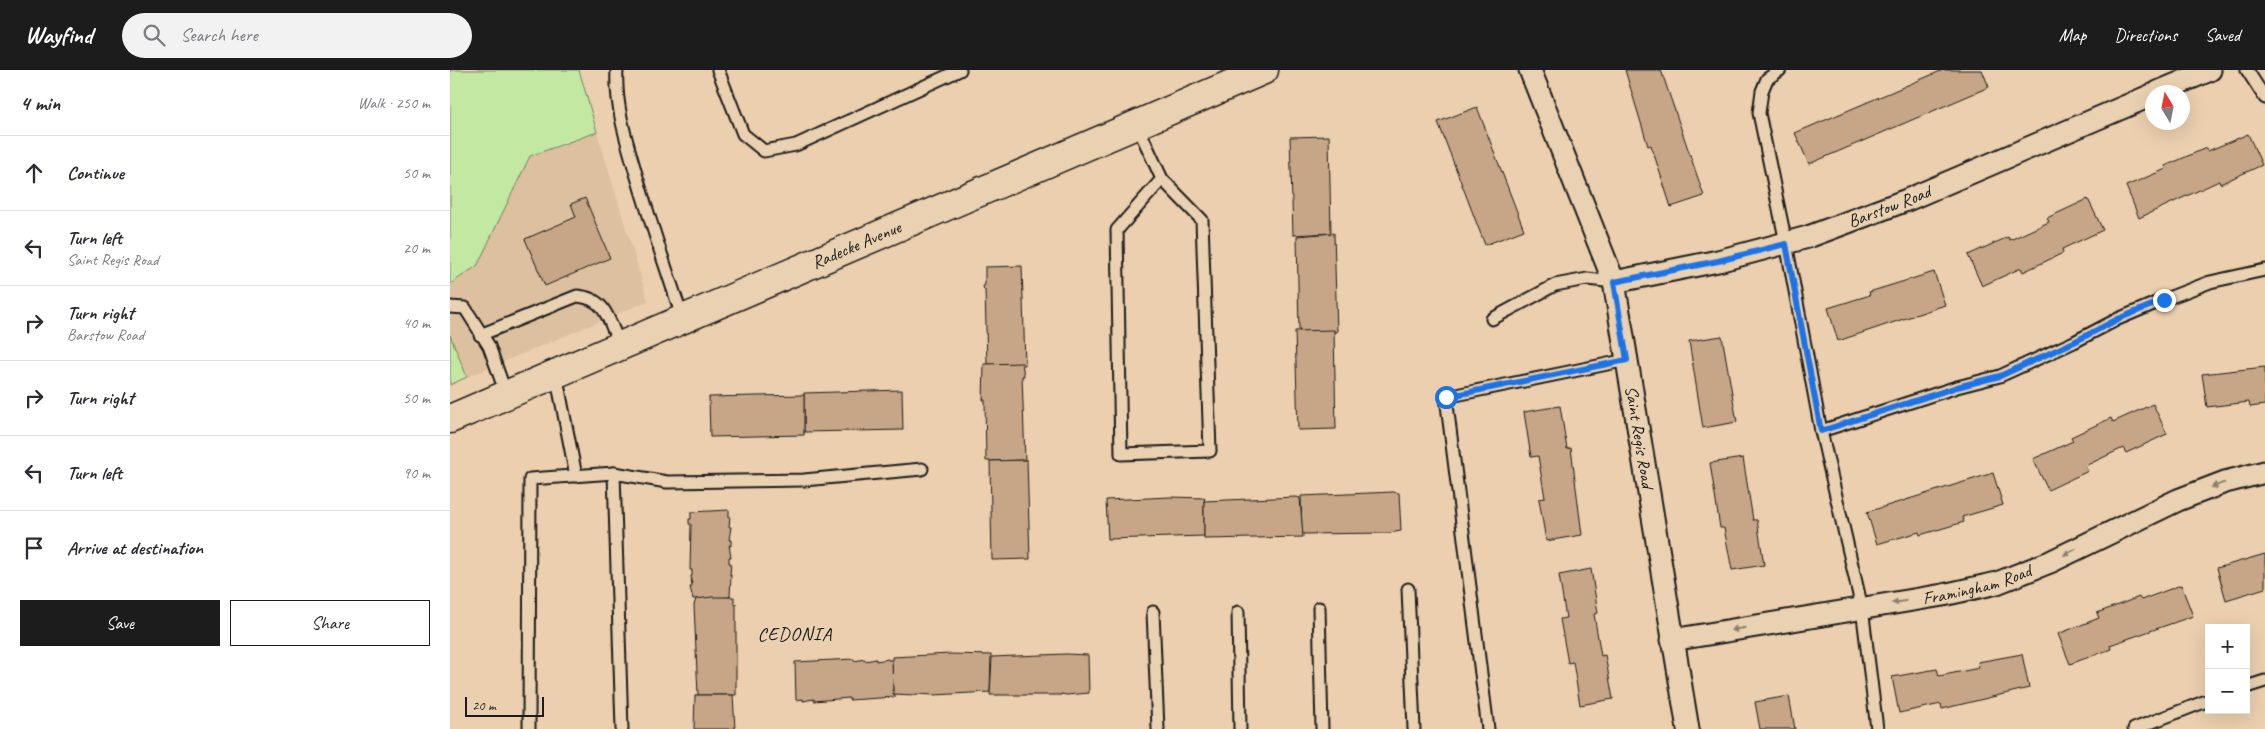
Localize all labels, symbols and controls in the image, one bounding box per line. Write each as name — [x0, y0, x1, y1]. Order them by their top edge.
search box — [122, 13, 472, 58]
text: Wayfind — [25, 20, 92, 50]
icon: search — [140, 21, 168, 49]
text: Search here — [180, 23, 258, 47]
text: Map — [2059, 24, 2086, 46]
text: Directions — [2114, 24, 2177, 46]
text: Saved — [2205, 24, 2240, 46]
north arrow — [2145, 85, 2190, 130]
text: 4 min — [20, 90, 60, 116]
text: Walk · 250 m — [358, 93, 430, 113]
icon: ahead — [20, 159, 48, 187]
text: Continue — [67, 161, 124, 185]
text: 50 m — [403, 163, 430, 183]
street label: Barstow Road — [1845, 179, 1936, 232]
street label: Radecke Avenue — [808, 216, 905, 274]
text: Turn left — [67, 226, 122, 250]
icon: left — [20, 234, 48, 262]
text: 20 m — [403, 238, 430, 258]
text: Saint Regis Road — [67, 250, 158, 270]
route end — [2153, 289, 2176, 312]
text: Turn right — [67, 301, 134, 325]
icon: right — [20, 309, 48, 337]
text: 40 m — [403, 313, 430, 333]
text: Barstow Road — [67, 325, 144, 345]
icon: right — [20, 384, 48, 412]
street label: Saint Regis Road — [1620, 384, 1659, 492]
text: Turn right — [67, 386, 134, 410]
route start — [1435, 386, 1458, 409]
text: 50 m — [403, 388, 430, 408]
icon: left — [20, 459, 48, 487]
text: Turn left — [67, 461, 122, 485]
text: 90 m — [403, 463, 430, 483]
one-way arrow — [2210, 481, 2225, 489]
icon: arrive — [20, 534, 48, 562]
text: Arrive at destination — [67, 536, 203, 560]
one-way arrow — [2063, 548, 2077, 556]
street label: Framingham Road — [1921, 559, 2037, 609]
one-way arrow — [1890, 599, 1906, 607]
button: Save — [20, 600, 220, 646]
button: Share — [230, 600, 430, 646]
district label: CEDONIA — [758, 622, 833, 646]
map controls — [2205, 624, 2250, 714]
button: + — [2205, 624, 2250, 669]
one-way arrow — [1730, 625, 1746, 633]
button: − — [2205, 669, 2250, 714]
scale bar — [465, 694, 544, 717]
text: 20 m — [472, 697, 496, 714]

